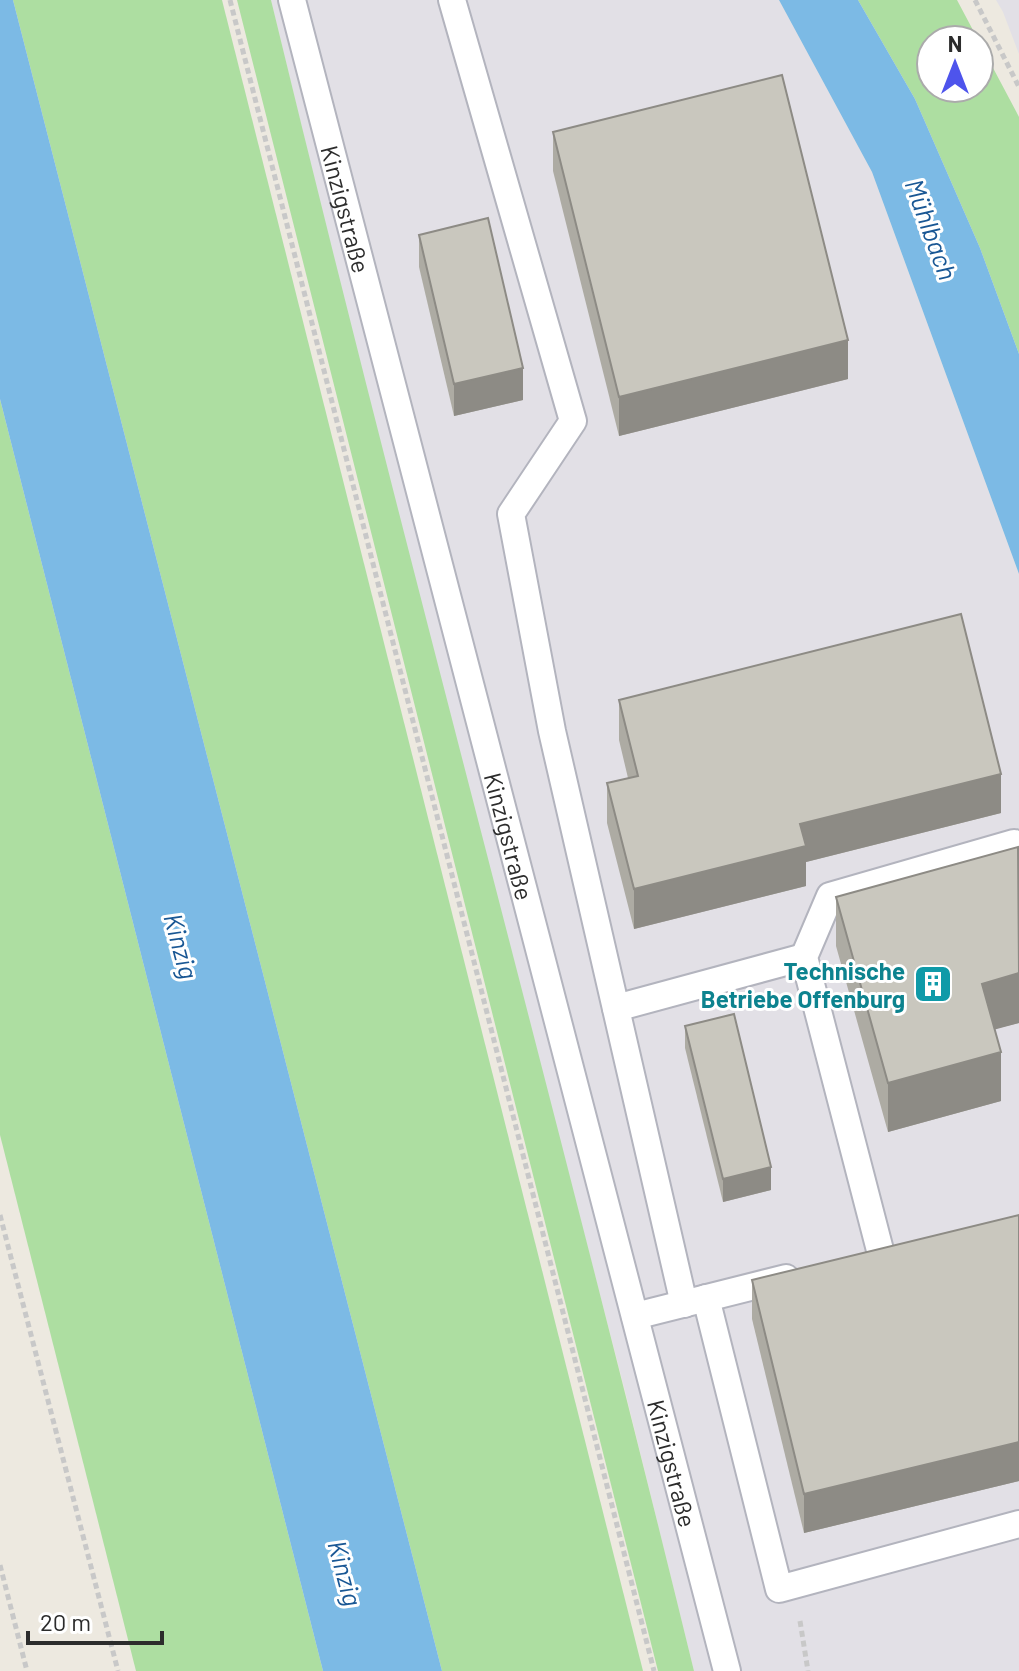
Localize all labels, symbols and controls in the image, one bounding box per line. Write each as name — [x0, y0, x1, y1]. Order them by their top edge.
north arrow — [915, 24, 995, 104]
text: N — [948, 30, 962, 56]
street label: Kinzigstraße — [316, 142, 377, 276]
water label: Mühlbach — [899, 174, 965, 284]
street label: Kinzigstraße — [479, 769, 540, 903]
water label: Kinzig — [158, 910, 206, 982]
place label: Technische Betriebe Offenburg — [701, 956, 905, 1013]
building icon: Technische Betriebe Offenburg — [912, 963, 954, 1005]
street label: Kinzigstraße — [642, 1396, 703, 1530]
water label: Kinzig — [322, 1537, 370, 1609]
scale bar — [28, 1595, 162, 1645]
text: 20 m — [40, 1607, 91, 1636]

